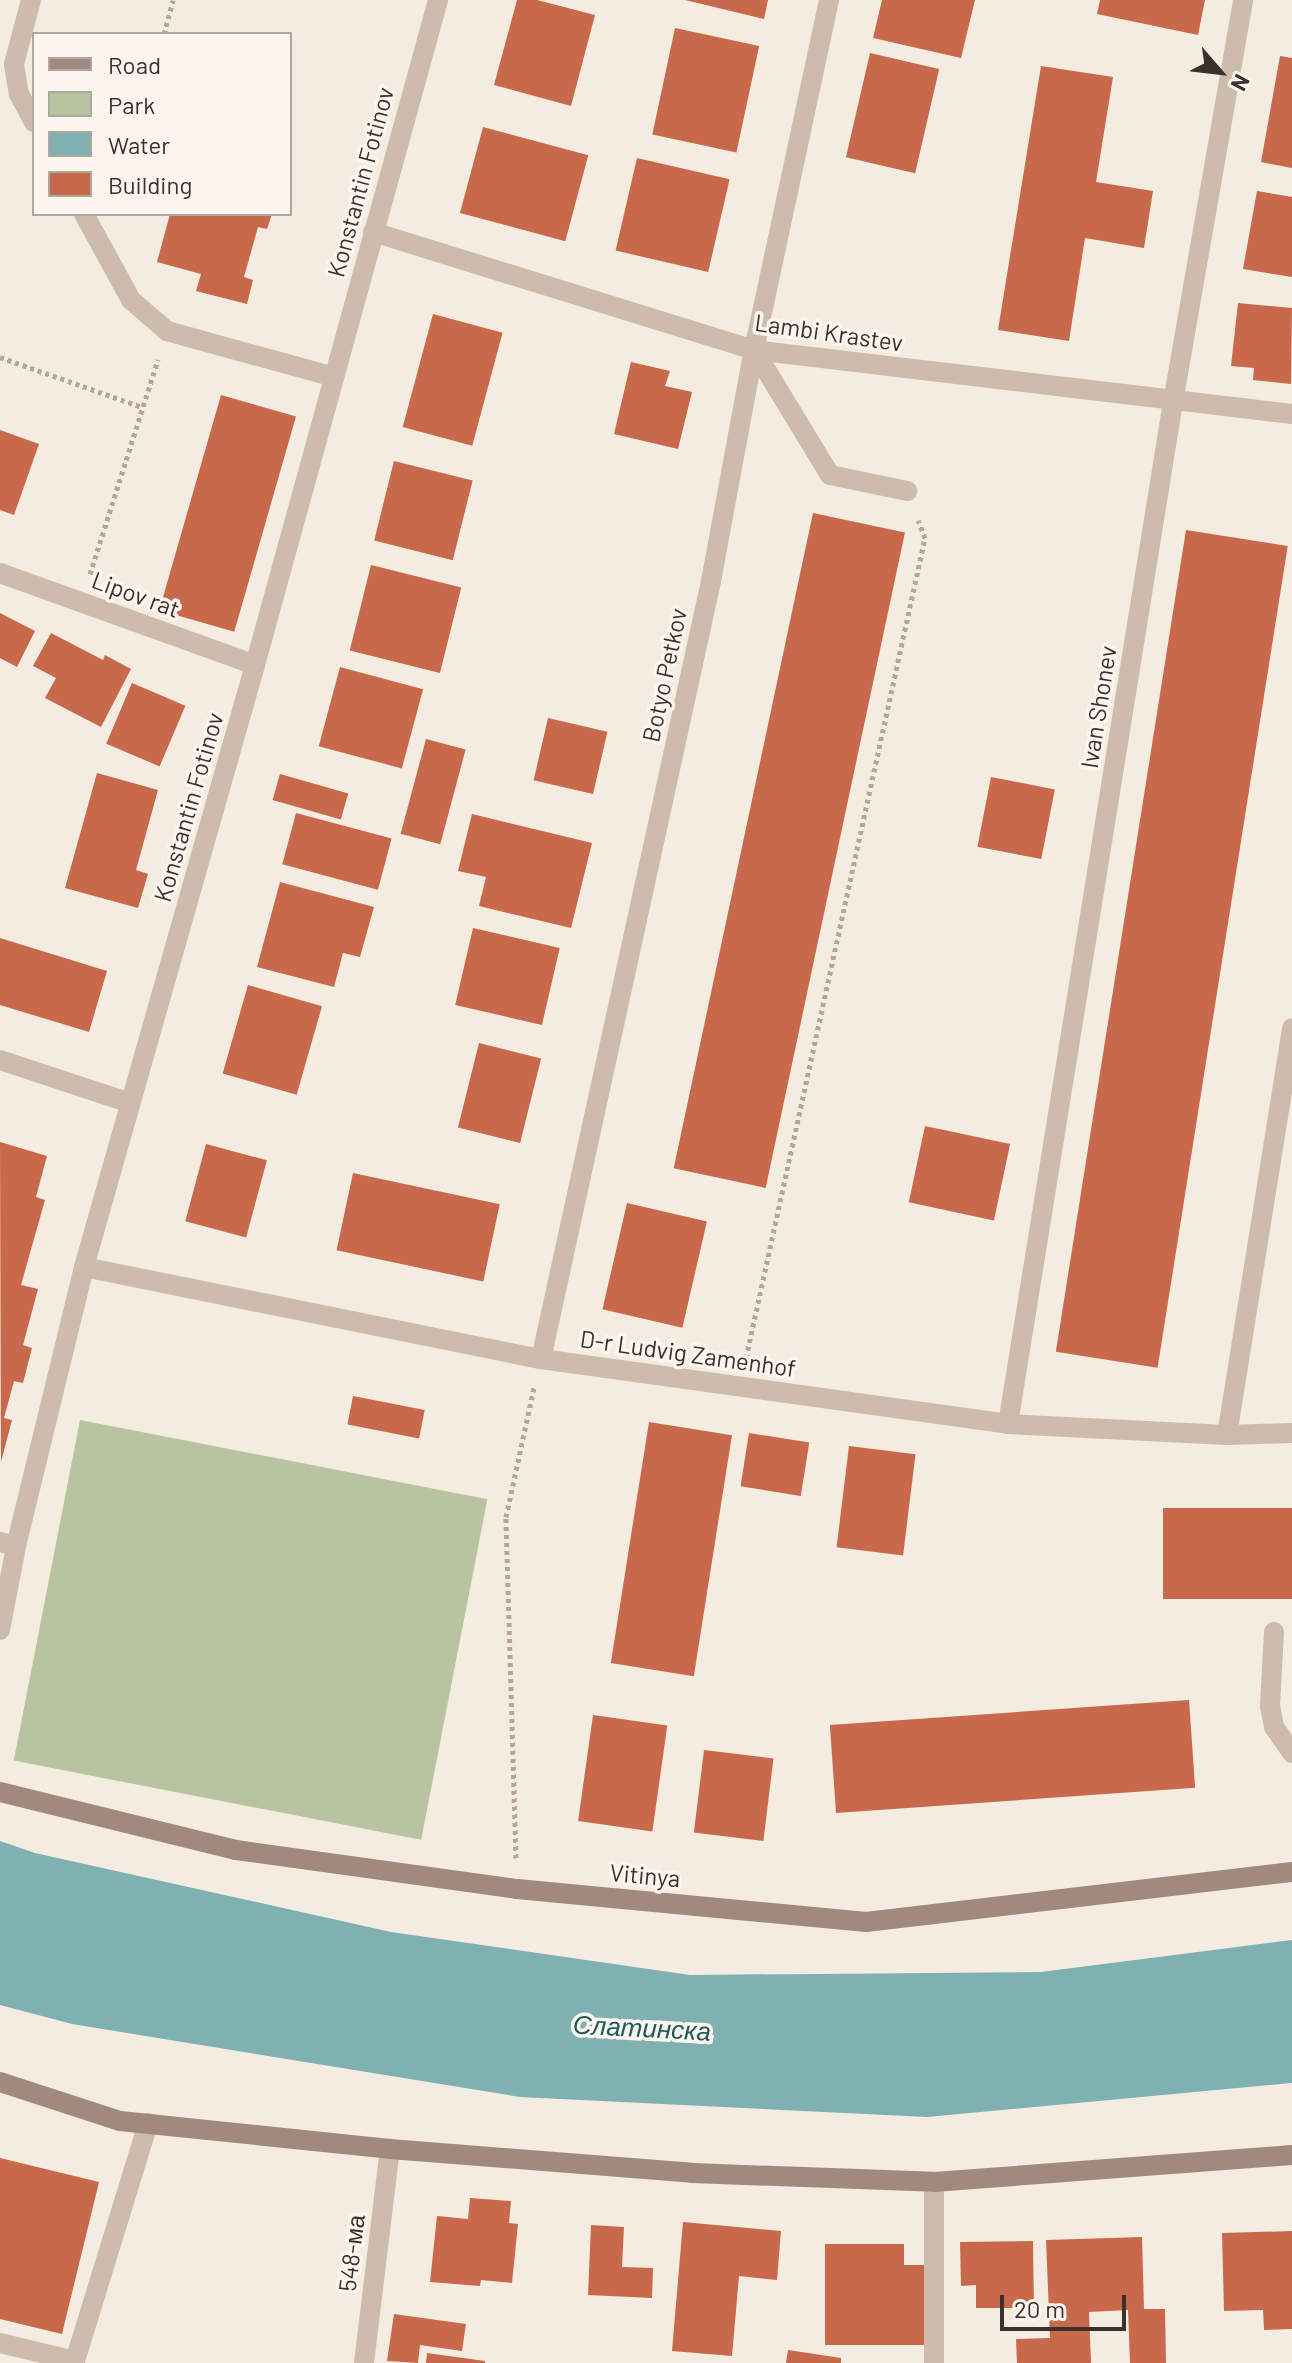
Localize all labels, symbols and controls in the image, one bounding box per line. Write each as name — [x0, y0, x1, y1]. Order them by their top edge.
legend — [32, 32, 292, 216]
north arrow — [1180, 32, 1260, 112]
text: Road — [108, 50, 161, 79]
text: N — [1226, 71, 1256, 96]
street label: Konstantin Fotinov — [321, 84, 399, 280]
text: Park — [108, 90, 155, 119]
text: Water — [108, 130, 170, 159]
text: Building — [108, 170, 192, 199]
street label: Lambi Krastev — [753, 307, 905, 357]
street label: Lipov rat — [88, 565, 184, 623]
street label: Botyo Petkov — [636, 606, 692, 744]
street label: Ivan Shonev — [1074, 644, 1122, 770]
street label: Konstantin Fotinov — [147, 709, 229, 905]
street label: D-r Ludvig Zamenhof — [578, 1324, 798, 1382]
street label: Vitinya — [608, 1858, 682, 1892]
water label: Слатинска — [572, 2008, 712, 2046]
street label: 548-ма — [332, 2213, 370, 2293]
scale bar — [1004, 2279, 1130, 2329]
text: 20 m — [1014, 2294, 1065, 2323]

